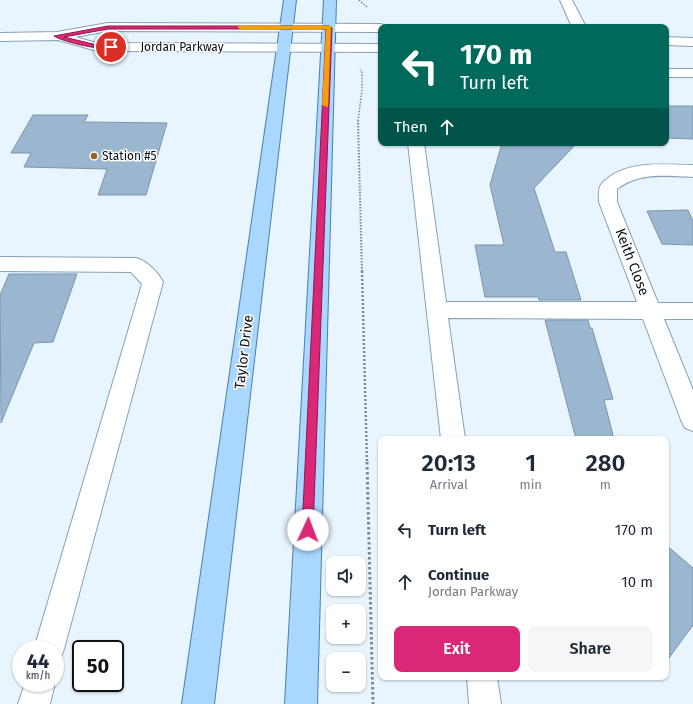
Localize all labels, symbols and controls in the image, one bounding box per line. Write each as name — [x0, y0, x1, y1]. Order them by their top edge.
pin — [94, 30, 128, 64]
icon: arrive — [100, 36, 122, 58]
text: 170 m — [460, 38, 532, 71]
street label: Jordan Parkway — [140, 40, 224, 54]
icon: left — [394, 40, 446, 92]
text: Turn left — [460, 72, 529, 94]
icon: ahead — [436, 116, 458, 138]
text: Then — [394, 118, 428, 136]
place label: Station #5 — [102, 149, 156, 163]
marker: Station #5 — [89, 151, 99, 161]
street label: Keith Close — [611, 226, 653, 298]
street label: Taylor Drive — [231, 314, 257, 390]
text: 20:13 — [422, 449, 476, 477]
text: 1 — [525, 449, 536, 477]
text: 280 — [585, 449, 625, 477]
text: Arrival — [430, 477, 468, 492]
text: min — [519, 477, 542, 492]
text: m — [600, 477, 611, 492]
position arrow — [287, 509, 329, 551]
icon: left — [394, 519, 416, 541]
text: Turn left — [428, 521, 486, 539]
text: 170 m — [615, 521, 653, 539]
map controls — [326, 556, 366, 692]
button: sound — [326, 556, 366, 596]
text: Continue — [428, 566, 489, 584]
icon: ahead — [394, 571, 416, 593]
text: 10 m — [621, 573, 653, 591]
text: Jordan Parkway — [428, 584, 518, 599]
button: + — [326, 604, 366, 644]
button: Exit — [394, 626, 520, 672]
button: Share — [528, 626, 653, 672]
speed limit sign: 50 — [72, 640, 124, 692]
text: 44 — [27, 649, 49, 673]
button: − — [326, 652, 366, 692]
text: km/h — [26, 670, 50, 682]

